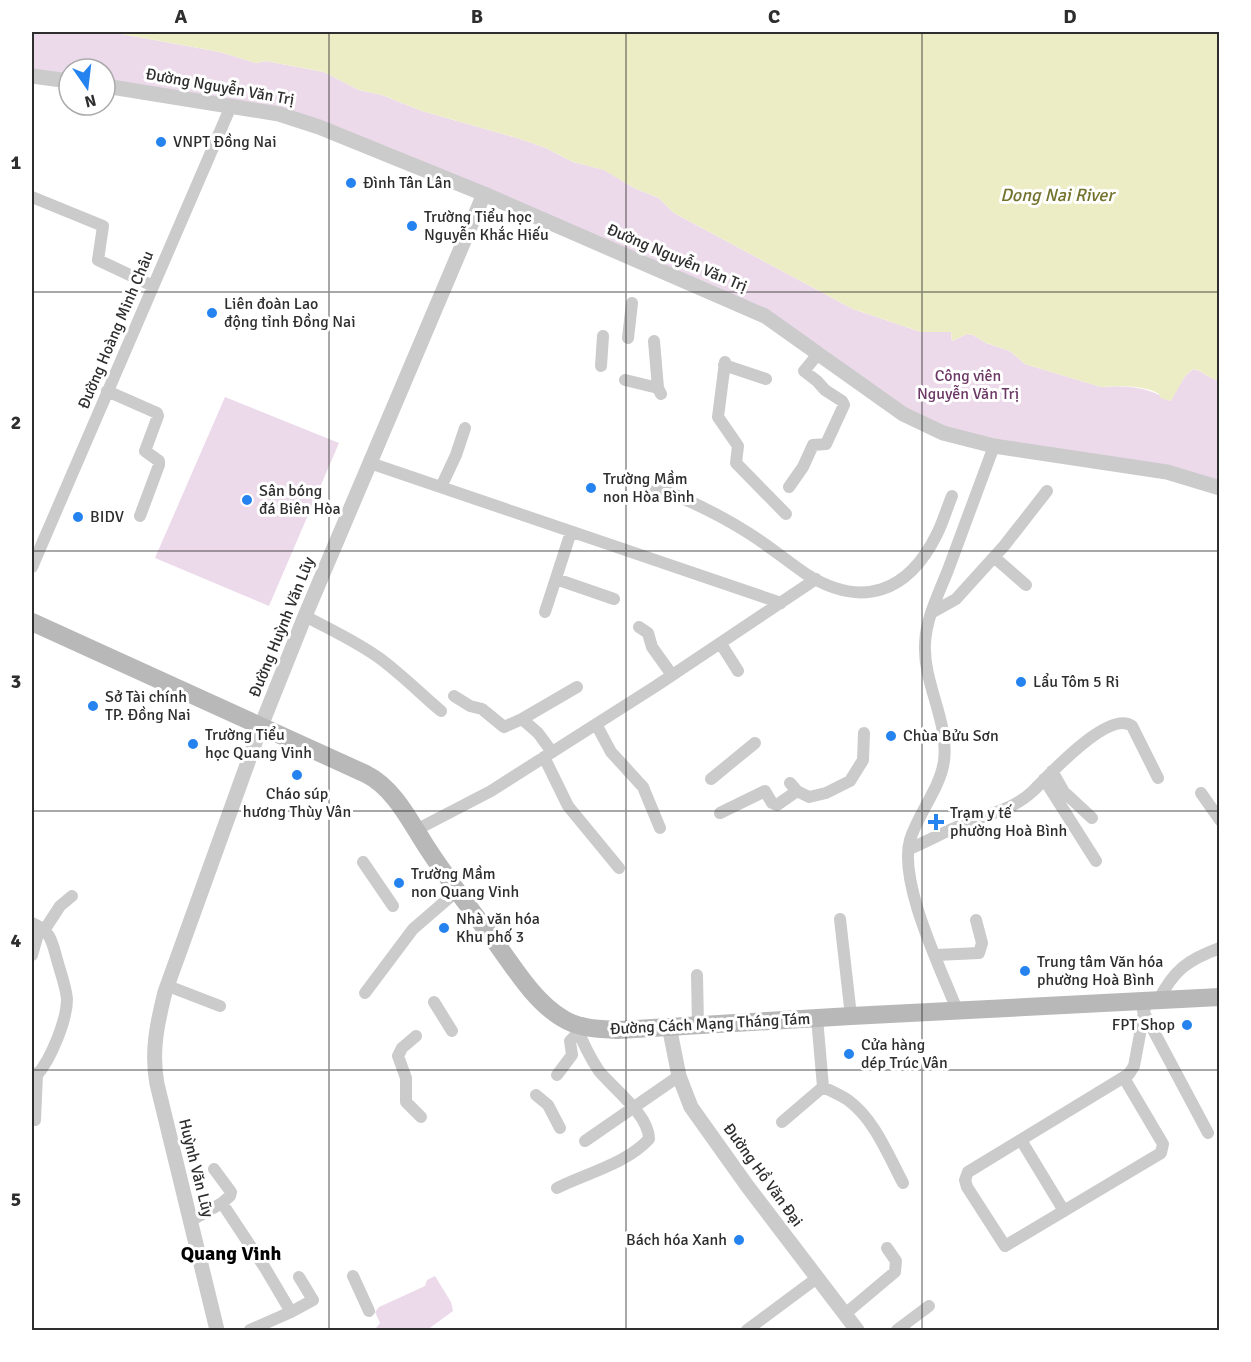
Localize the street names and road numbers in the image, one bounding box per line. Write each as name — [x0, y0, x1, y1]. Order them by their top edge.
street label: Đường Nguyễn Văn Trị — [144, 64, 296, 110]
street label: Đường Nguyễn Văn Trị — [604, 219, 750, 297]
street label: Đường Hoàng Minh Châu — [74, 248, 158, 412]
street label: Đường Huỳnh Văn Lũy — [245, 553, 319, 700]
street label: Đường Cách Mạng Tháng Tám — [609, 1009, 811, 1039]
street label: Huỳnh Văn Lũy — [174, 1117, 218, 1220]
street label: Đường Hồ Văn Đại — [719, 1119, 807, 1231]

